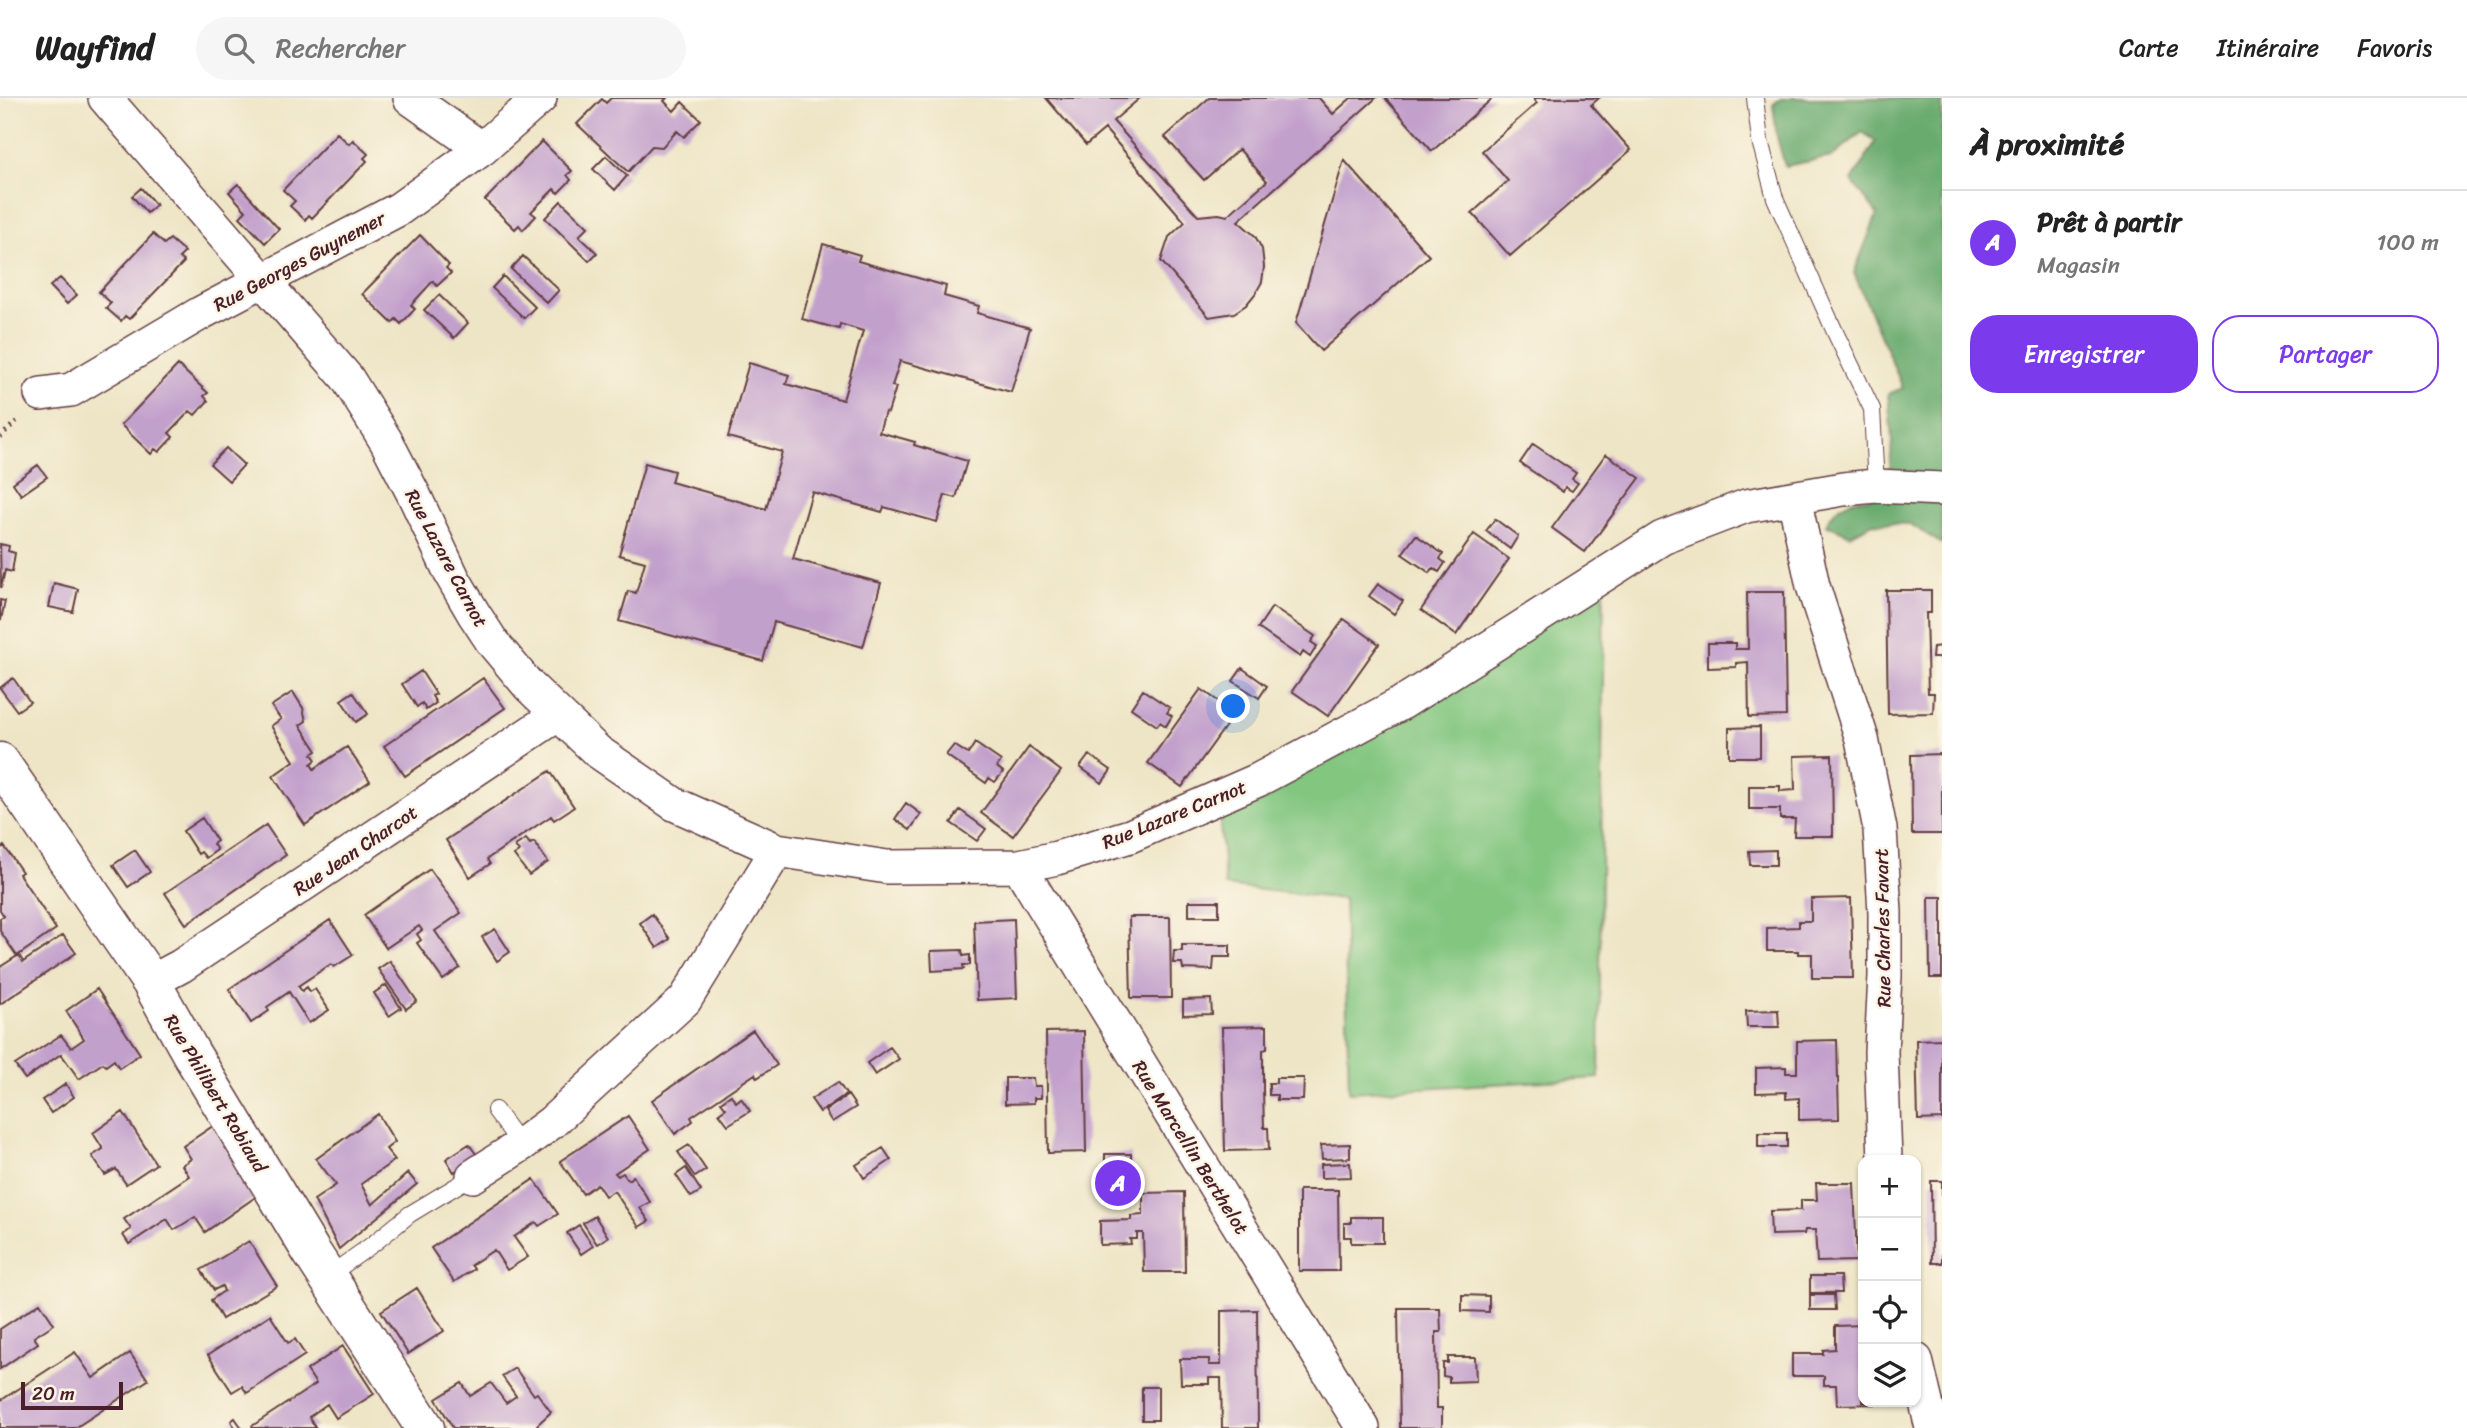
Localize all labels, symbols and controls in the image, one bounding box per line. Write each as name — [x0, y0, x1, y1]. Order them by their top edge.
search box — [196, 17, 686, 80]
text: Wayfind — [35, 19, 154, 77]
text: Rechercher — [276, 25, 405, 71]
text: Carte — [2119, 27, 2179, 69]
text: Itinéraire — [2217, 27, 2319, 69]
text: Favoris — [2357, 27, 2432, 69]
icon: search — [220, 29, 258, 67]
text: À proximité — [1970, 117, 2124, 171]
text: Prêt à partir — [2037, 199, 2181, 245]
street label: Rue Georges Guynemer — [207, 201, 392, 321]
text: A — [1985, 222, 2001, 263]
text: 100 m — [2376, 222, 2439, 263]
text: Magasin — [2037, 245, 2120, 286]
button: Enregistrer — [1970, 315, 2198, 393]
button: Partager — [2212, 315, 2439, 393]
street label: Rue Lazare Carnot — [396, 483, 497, 634]
your location — [1216, 689, 1250, 723]
street label: Rue Lazare Carnot — [1097, 770, 1251, 858]
street label: Rue Jean Charcot — [286, 796, 425, 905]
street label: Rue Charles Favart — [1865, 848, 1900, 1008]
street label: Rue Philibert Robiaud — [155, 1007, 277, 1181]
street label: Rue Marcellin Berthelot — [1123, 1053, 1258, 1241]
map controls — [1858, 1155, 1921, 1407]
button: + — [1858, 1155, 1921, 1218]
pin: A — [1095, 1157, 1141, 1209]
button: − — [1858, 1218, 1921, 1281]
button: locate — [1858, 1281, 1921, 1344]
button: layers — [1858, 1344, 1921, 1407]
text: 20 m — [32, 1377, 75, 1410]
scale bar — [21, 1379, 122, 1411]

